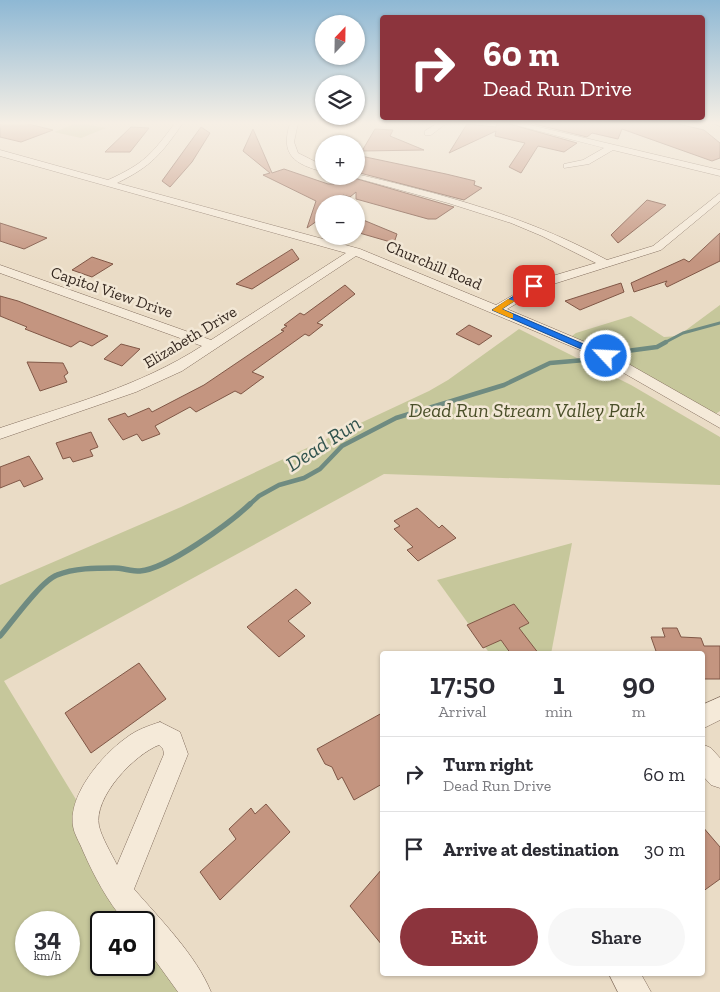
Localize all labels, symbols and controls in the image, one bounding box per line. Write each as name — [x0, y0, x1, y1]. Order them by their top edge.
north arrow — [315, 15, 365, 65]
map controls — [315, 15, 365, 245]
text: 60 m — [483, 33, 559, 75]
icon: right — [400, 35, 465, 100]
button: layers — [315, 75, 365, 125]
text: Dead Run Drive — [483, 75, 632, 102]
button: + — [315, 135, 365, 185]
button: − — [315, 195, 365, 245]
street label: Churchill Road — [383, 236, 485, 294]
street label: Capitol View Drive — [48, 262, 176, 322]
pin — [513, 265, 555, 307]
icon: arrive — [520, 272, 548, 300]
street label: Elizabeth Drive — [140, 302, 240, 372]
position arrow — [579, 329, 631, 381]
park label: Dead Run Stream Valley Park — [409, 398, 645, 422]
water label: Dead Run — [281, 410, 365, 476]
text: 17:50 — [430, 666, 495, 702]
text: 1 — [553, 666, 565, 702]
text: 90 — [622, 666, 655, 702]
text: Arrival — [438, 702, 487, 721]
text: min — [545, 702, 573, 721]
text: m — [632, 702, 646, 721]
text: Turn right — [443, 753, 533, 776]
icon: right — [400, 760, 428, 788]
text: 60 m — [643, 763, 685, 786]
text: Dead Run Drive — [443, 776, 551, 795]
icon: arrive — [400, 835, 428, 863]
text: Arrive at destination — [443, 838, 619, 861]
text: 30 m — [644, 838, 685, 861]
button: Exit — [400, 908, 538, 966]
button: Share — [548, 908, 685, 966]
speed limit sign: 40 — [90, 911, 155, 976]
text: 34 — [34, 922, 61, 952]
text: km/h — [34, 949, 61, 963]

